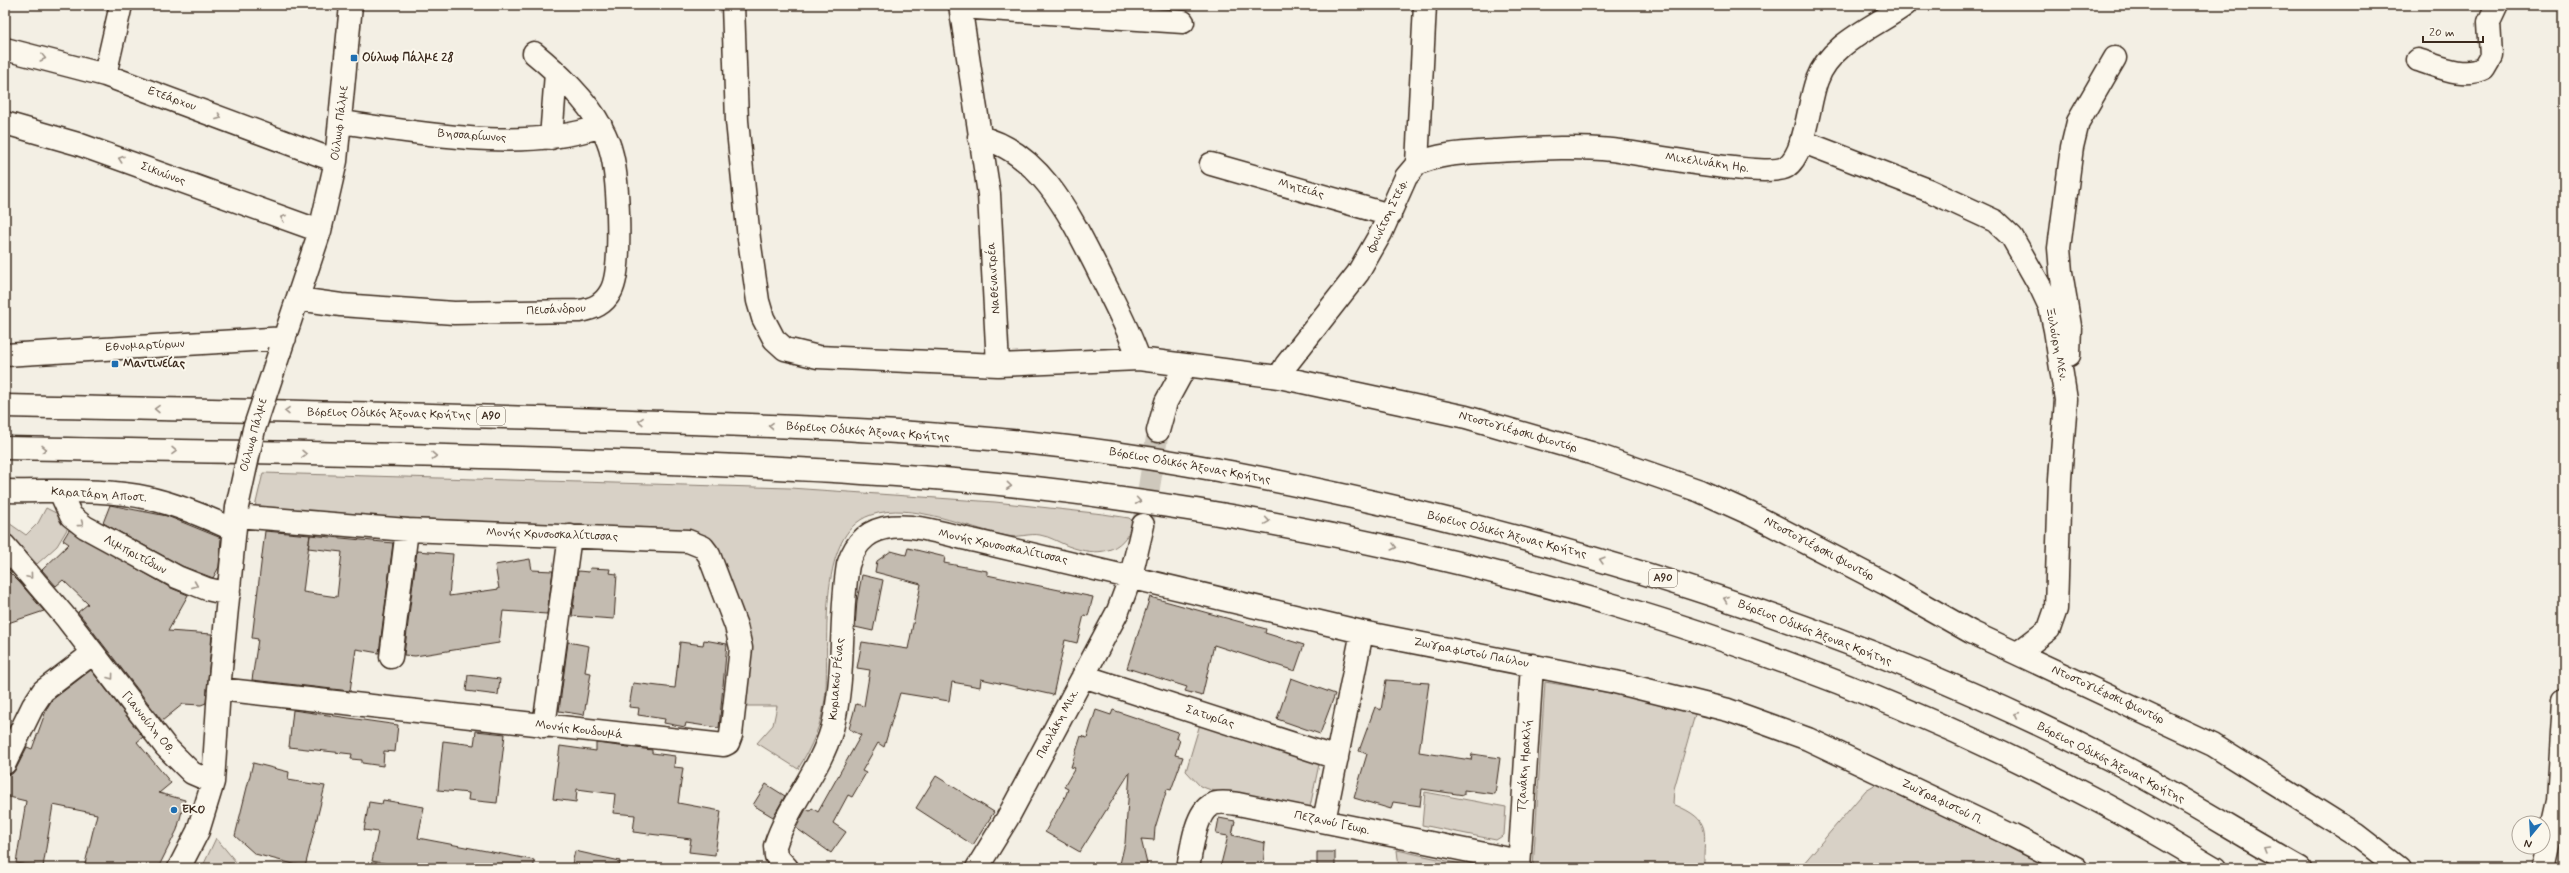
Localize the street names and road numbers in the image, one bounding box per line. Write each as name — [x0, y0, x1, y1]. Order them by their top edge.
street label: Ετεάρχου — [146, 83, 199, 115]
street label: Ούλωφ Πάλμε — [327, 84, 353, 162]
street label: Βησσαρίωνος — [437, 126, 507, 146]
street label: Μιχελινάκη Ηρ. — [1664, 149, 1750, 177]
street label: Σικυώνος — [138, 158, 188, 190]
street label: Μητειάς — [1276, 175, 1326, 203]
street label: Φοινίτση Στεφ. — [1364, 177, 1412, 256]
street label: Ναθεναντρέα — [982, 241, 1004, 315]
street label: Πεισάνδρου — [526, 300, 587, 320]
street label: Ξυλούρη Μεν. — [2041, 306, 2071, 382]
street label: Εθνομαρτύρων — [105, 336, 185, 356]
street label: Ούλωφ Πάλμε — [236, 396, 272, 474]
street label: Βόρειος Οδικός Άξονας Κρήτης — [307, 405, 471, 423]
street label: Ντοστογιέφσκι Φιοντόρ — [1457, 406, 1579, 457]
road number: Α90 — [477, 407, 505, 425]
street label: Βόρειος Οδικός Άξονας Κρήτης — [786, 418, 950, 446]
street label: Βόρειος Οδικός Άξονας Κρήτης — [1108, 444, 1272, 488]
street label: Καρατάρη Αποστ. — [51, 484, 147, 506]
street label: Βόρειος Οδικός Άξονας Κρήτης — [1426, 507, 1588, 563]
street label: Ντοστογιέφσκι Φιοντόρ — [1761, 512, 1877, 585]
street label: Μονής Χρυσοσκαλίτισσας — [486, 525, 618, 545]
street label: Μονής Χρυσοσκαλίτισσας — [937, 525, 1069, 569]
street label: Λιμπριτίδων — [101, 532, 169, 578]
road number: Α90 — [1649, 569, 1677, 587]
street label: Βόρειος Οδικός Άξονας Κρήτης — [1736, 596, 1894, 670]
street label: Ζωγραφιστού Παύλου — [1412, 634, 1531, 672]
street label: Κυριακού Ρένας — [824, 637, 849, 721]
street label: Ντοστογιέφσκι Φιοντόρ — [2049, 661, 2167, 728]
street label: Παυλάκη Μιχ. — [1033, 687, 1083, 761]
street label: Γιαννούλη Οθ. — [118, 688, 178, 758]
street label: Σατυρίας — [1184, 702, 1236, 732]
street label: Μονής Κουδουμά — [534, 717, 624, 743]
street label: Τζανάκη Ηρακλή — [1514, 719, 1536, 813]
street label: Βόρειος Οδικός Άξονας Κρήτης — [2035, 719, 2187, 807]
street label: Ζωγραφιστού Π. — [1899, 775, 1985, 829]
street label: Πεζανού Γεωρ. — [1293, 807, 1371, 839]

